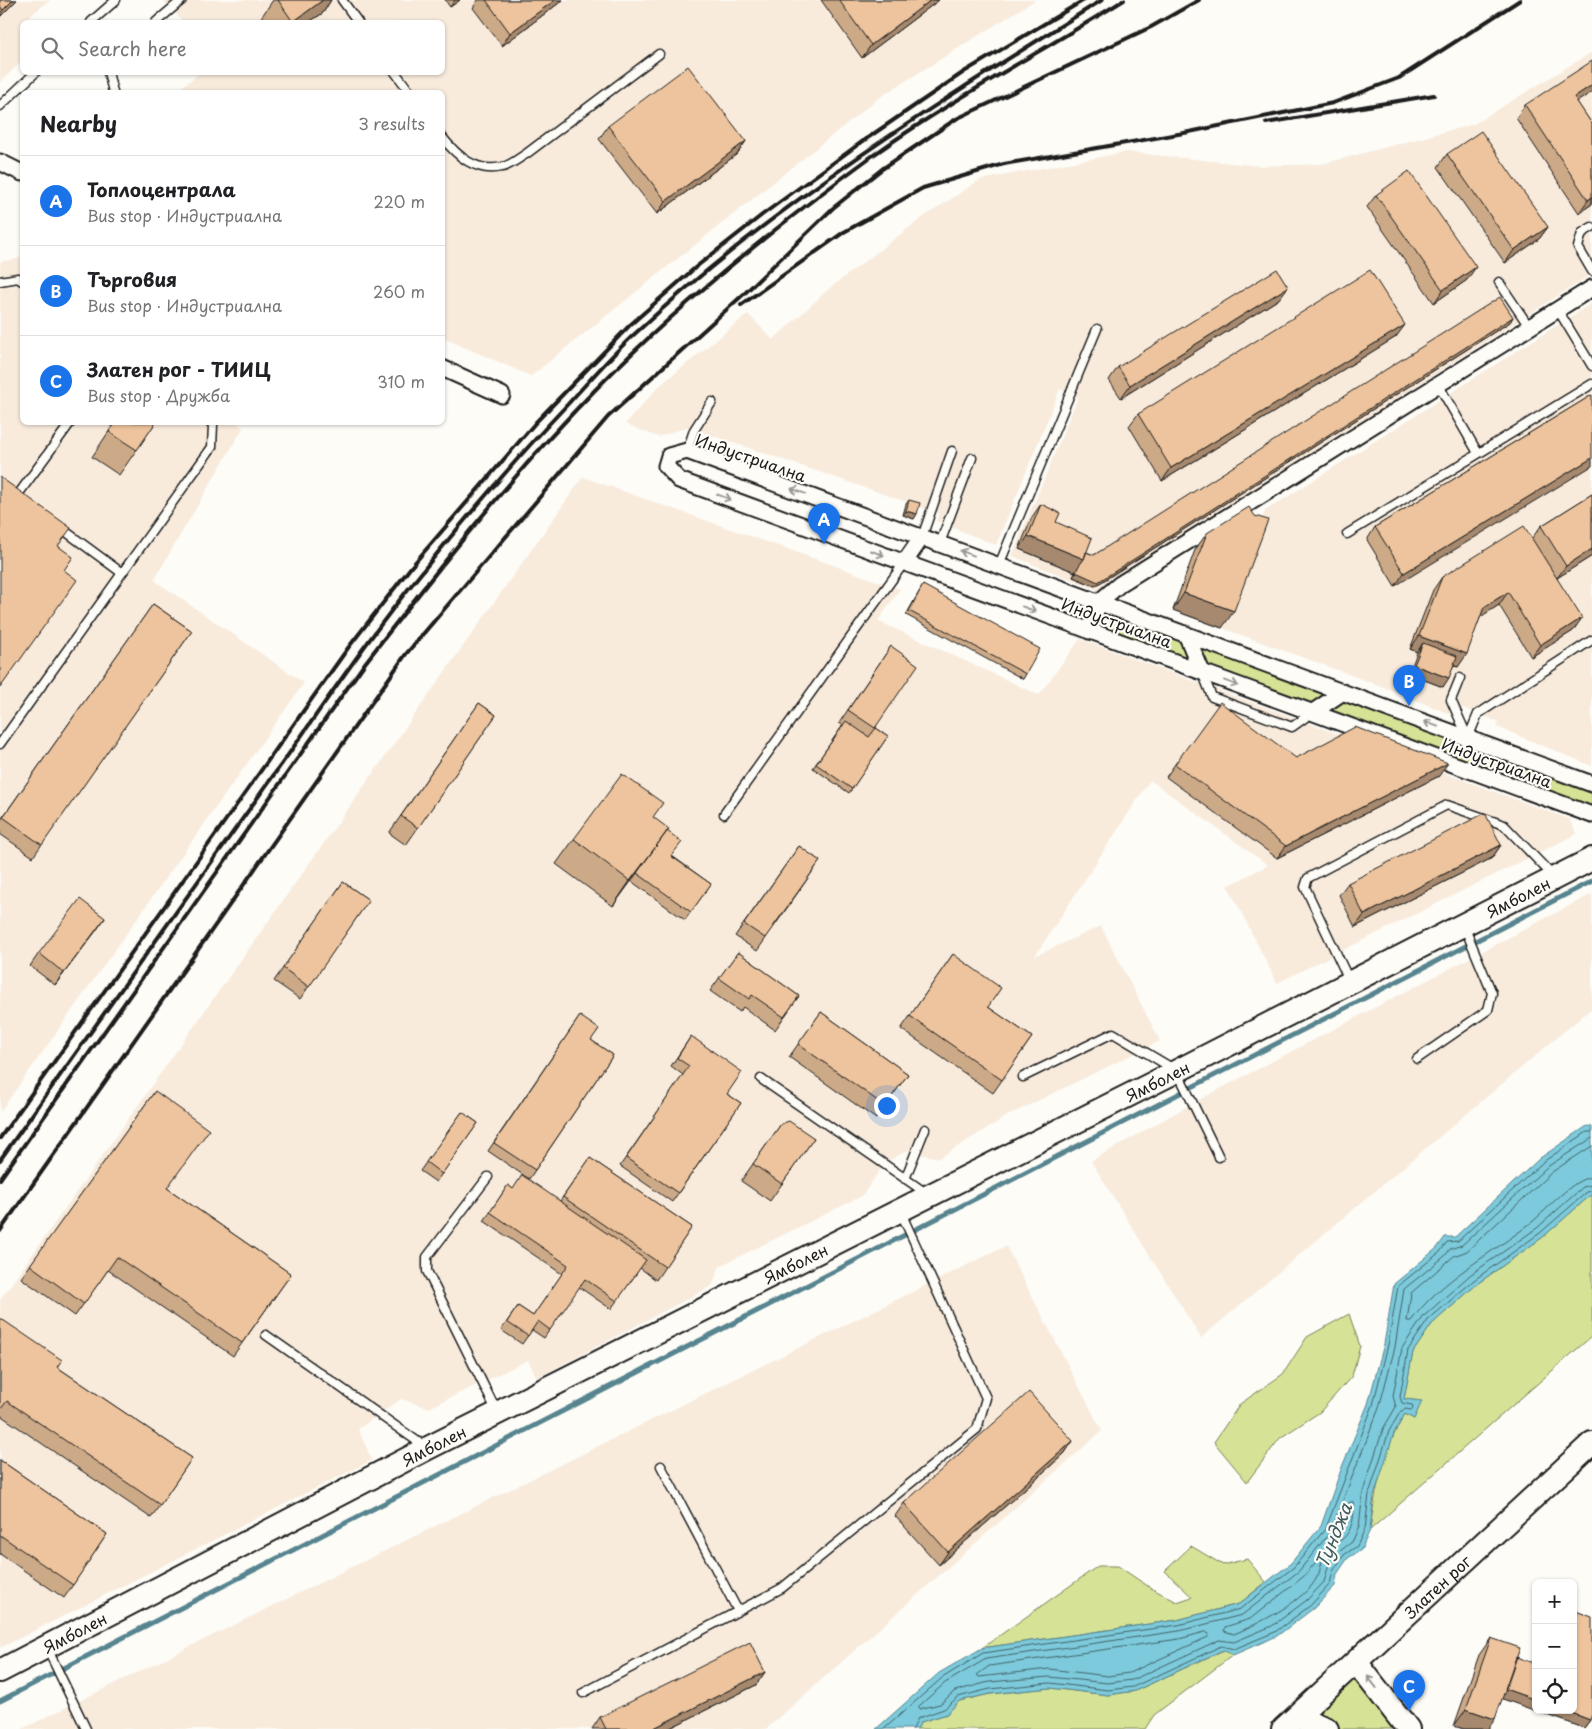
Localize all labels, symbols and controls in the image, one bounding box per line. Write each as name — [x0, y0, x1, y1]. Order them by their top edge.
search box — [20, 20, 445, 75]
icon: search — [38, 34, 66, 62]
text: Search here — [78, 34, 187, 62]
text: Nearby — [40, 107, 117, 139]
text: 3 results — [358, 111, 425, 135]
text: Топлоцентрала — [87, 175, 236, 203]
text: A — [50, 189, 62, 213]
text: 220 m — [374, 189, 425, 213]
text: Bus stop · Индустриална — [87, 203, 282, 227]
text: Търговия — [87, 265, 177, 293]
text: B — [51, 279, 61, 303]
text: 260 m — [373, 279, 425, 303]
text: Bus stop · Индустриална — [87, 293, 282, 317]
text: Златен рог - ТИИЦ — [87, 355, 271, 383]
text: C — [50, 369, 62, 393]
text: 310 m — [377, 369, 425, 393]
text: Bus stop · Дружба — [87, 383, 230, 407]
street label: Индустриална — [692, 427, 810, 487]
one-way arrow — [791, 486, 806, 495]
one-way arrow — [716, 493, 732, 502]
pin: A — [808, 503, 840, 544]
one-way arrow — [960, 548, 975, 557]
one-way arrow — [869, 549, 884, 558]
street label: Индустриална — [1059, 591, 1175, 653]
one-way arrow — [1021, 605, 1037, 614]
pin: B — [1393, 665, 1425, 706]
one-way arrow — [1223, 679, 1239, 688]
one-way arrow — [1424, 719, 1440, 728]
street label: Индустриална — [1439, 731, 1555, 793]
street label: Ямболен — [1482, 870, 1554, 923]
street label: Ямболен — [1121, 1055, 1193, 1107]
your location — [874, 1093, 900, 1119]
street label: Ямболен — [759, 1237, 832, 1289]
street label: Ямболен — [398, 1419, 470, 1472]
water label: Тунджа — [1308, 1498, 1359, 1571]
street label: Златен рог — [1398, 1549, 1477, 1624]
map controls — [1532, 1579, 1577, 1714]
button: + — [1532, 1579, 1577, 1624]
street label: Ямболен — [38, 1606, 111, 1659]
button: − — [1532, 1624, 1577, 1669]
button: locate — [1532, 1669, 1577, 1714]
pin: C — [1393, 1670, 1425, 1711]
one-way arrow — [1366, 1676, 1377, 1689]

